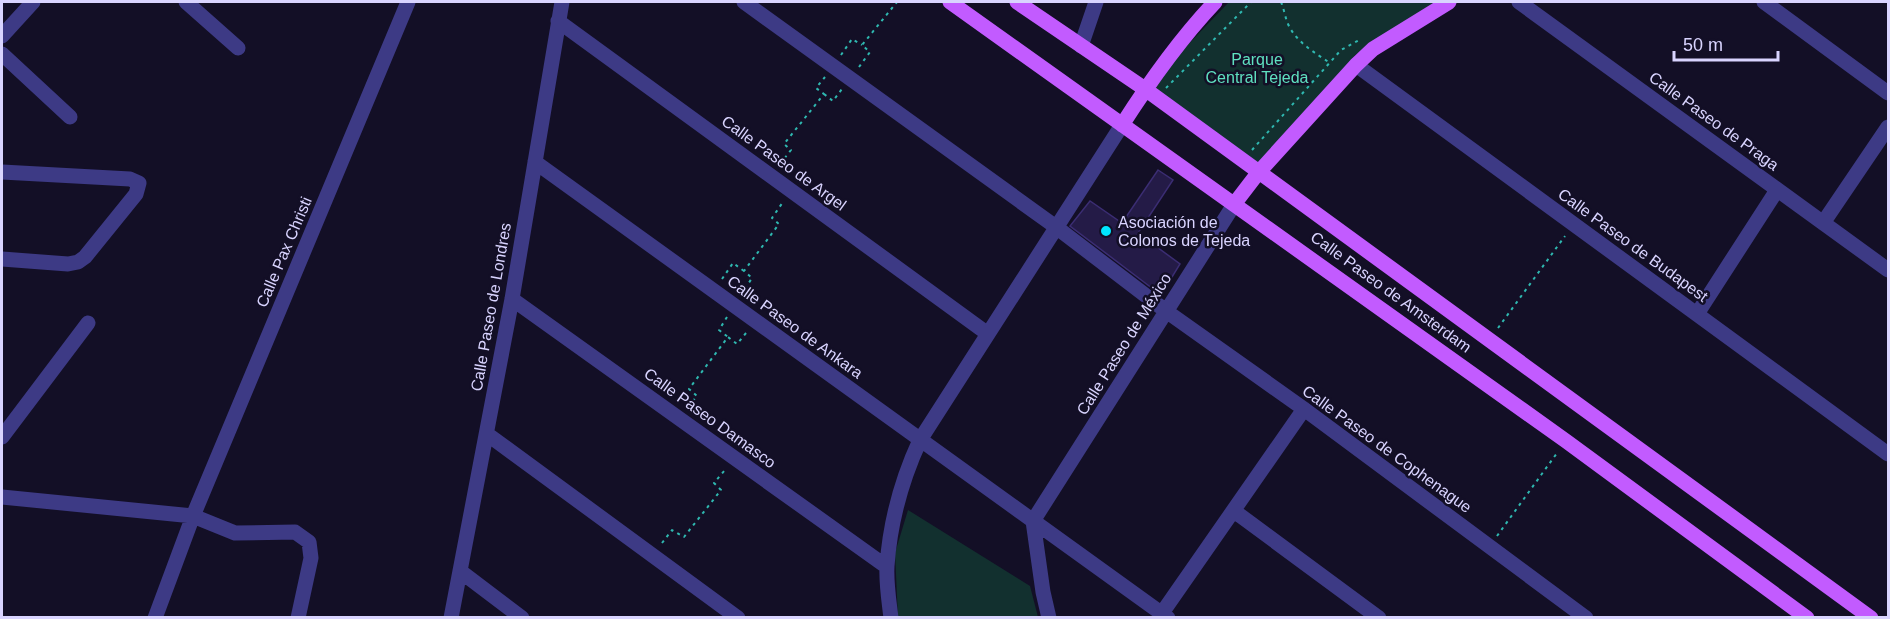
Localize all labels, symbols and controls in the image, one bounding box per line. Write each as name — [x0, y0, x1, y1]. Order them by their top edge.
scale bar — [1674, 24, 1778, 62]
text: 50 m — [1683, 35, 1723, 55]
park label: Parque Central Tejeda — [1206, 51, 1309, 86]
street label: Calle Paseo de Praga — [1646, 68, 1782, 174]
street label: Calle Paseo de Argel — [719, 112, 849, 214]
street label: Calle Paseo de Budapest — [1555, 185, 1711, 305]
street label: Calle Pax Christi — [253, 194, 315, 310]
place label: Asociación de Colonos de Tejeda — [1118, 214, 1250, 249]
street label: Calle Paseo de Londres — [468, 221, 514, 393]
marker: Asociación de Colonos de Tejeda — [1099, 224, 1113, 238]
street label: Calle Paseo de Amsterdam — [1308, 228, 1474, 356]
street label: Calle Paseo de México — [1073, 270, 1175, 418]
street label: Calle Paseo de Ankara — [724, 272, 866, 382]
street label: Calle Paseo Damasco — [641, 365, 779, 471]
street label: Calle Paseo de Cophenague — [1299, 382, 1475, 516]

